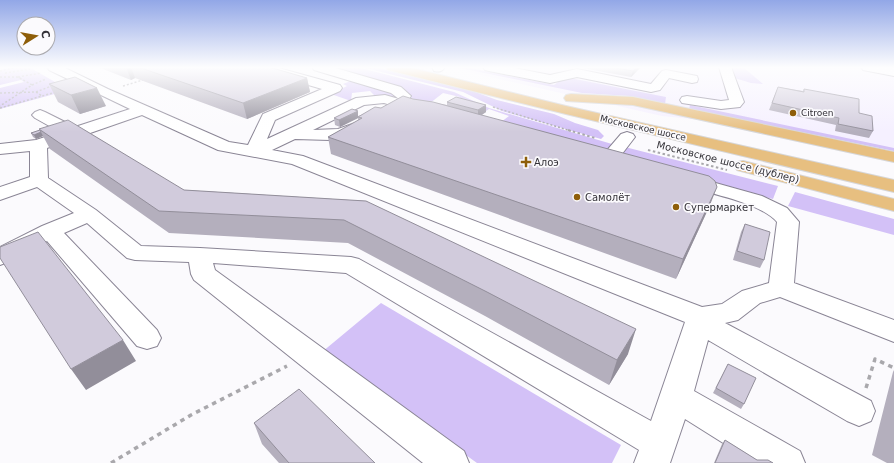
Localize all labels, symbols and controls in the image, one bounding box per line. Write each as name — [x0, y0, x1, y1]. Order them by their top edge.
north arrow — [16, 16, 56, 56]
text: С — [38, 29, 52, 39]
marker: Citroen — [788, 108, 798, 118]
place label: Citroen — [801, 108, 834, 118]
street label: Московское шоссе — [599, 113, 687, 143]
street label: Московское шоссе (дублер) — [656, 139, 801, 185]
marker: Алоэ — [521, 157, 531, 167]
place label: Алоэ — [534, 157, 559, 168]
marker: Самолёт — [572, 192, 582, 202]
place label: Самолёт — [585, 192, 630, 203]
marker: Супермаркет — [671, 202, 681, 212]
place label: Супермаркет — [684, 202, 754, 213]

